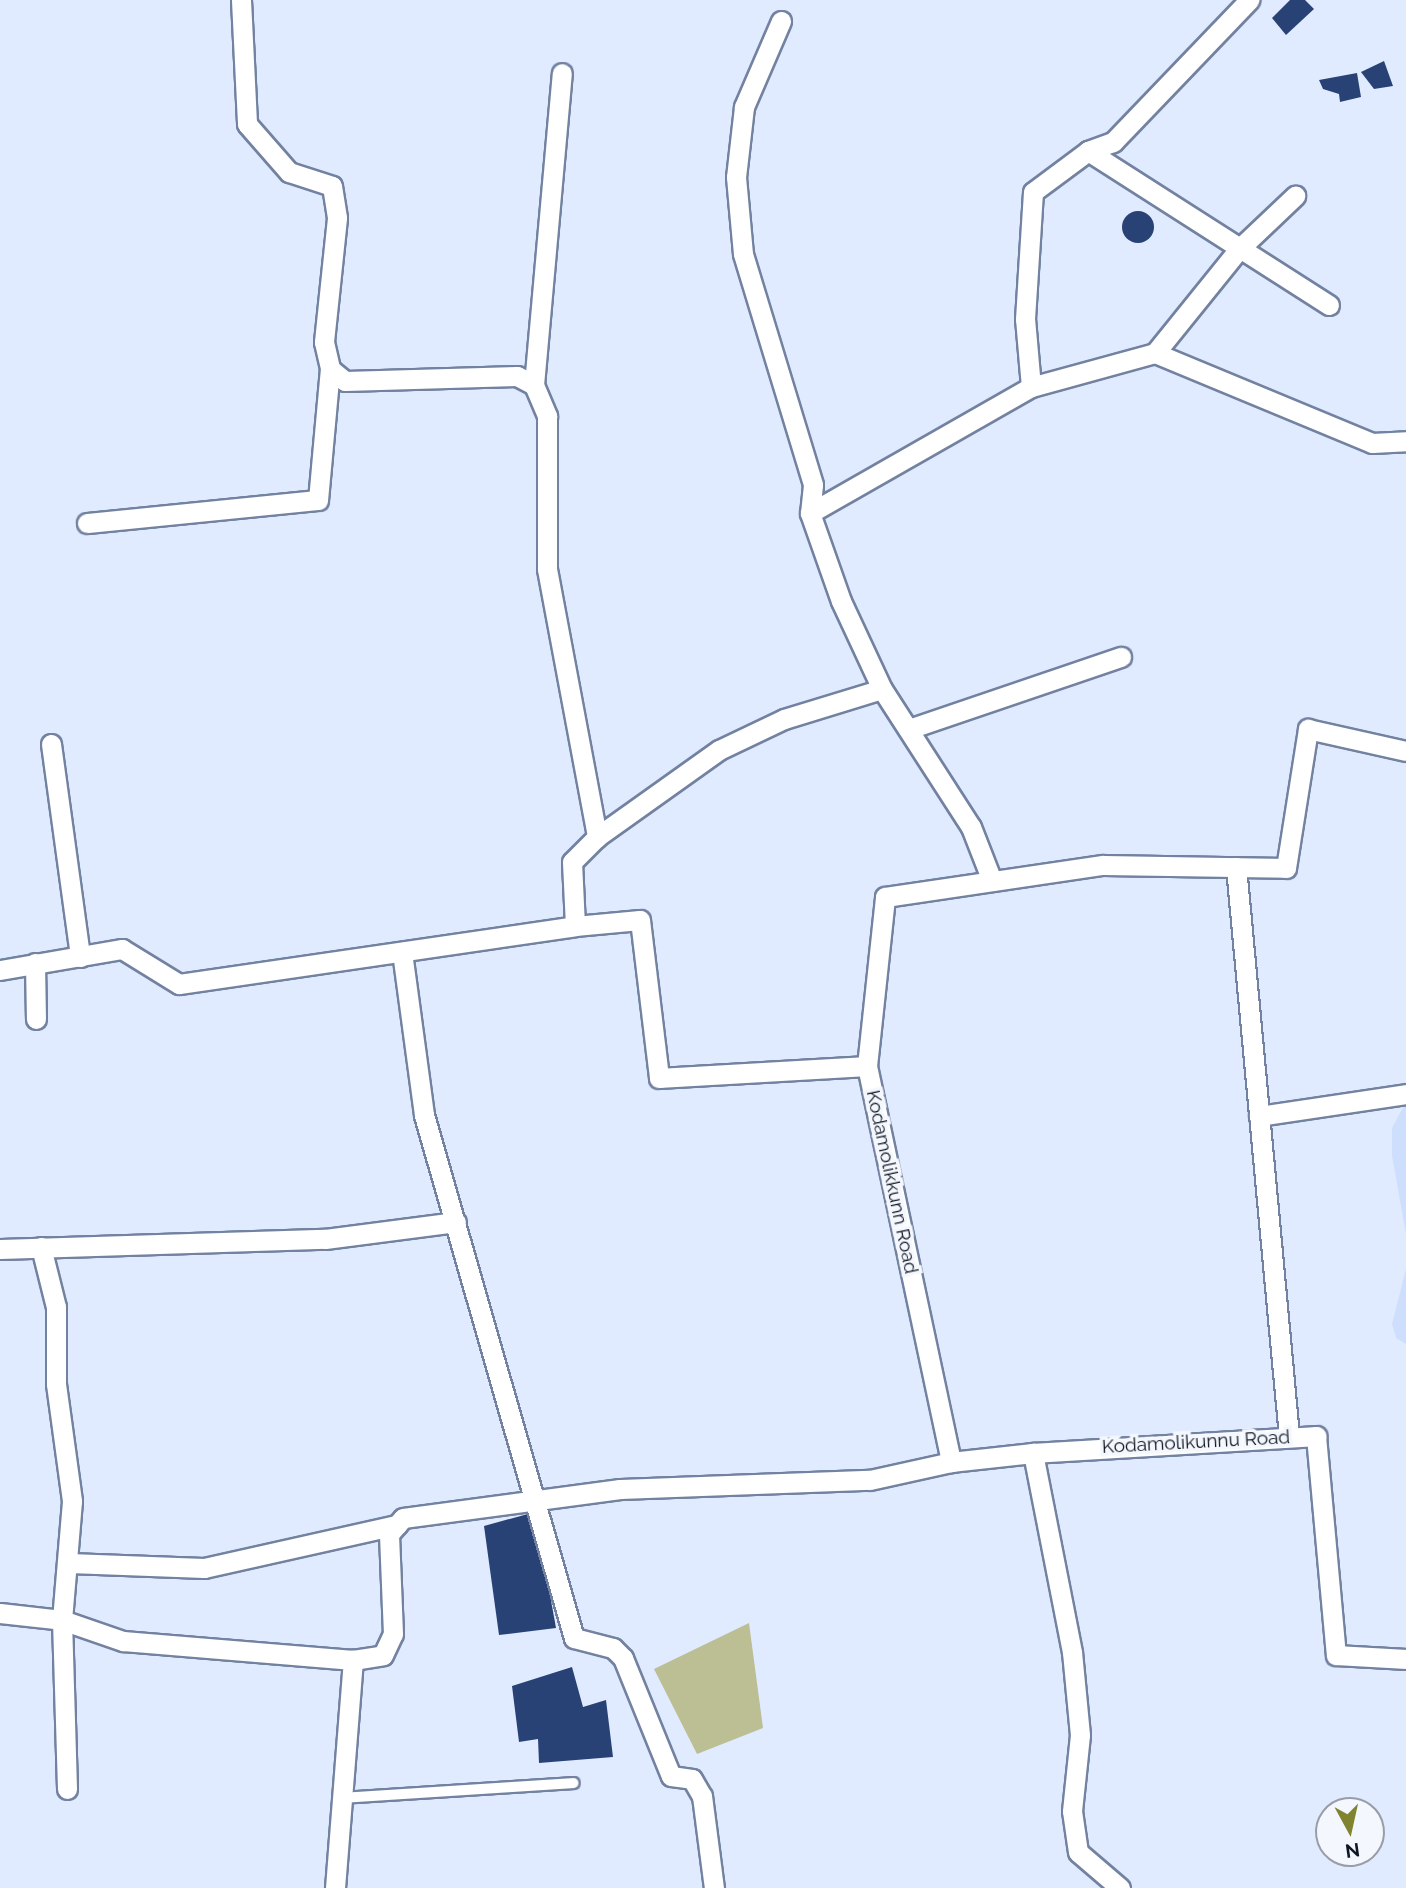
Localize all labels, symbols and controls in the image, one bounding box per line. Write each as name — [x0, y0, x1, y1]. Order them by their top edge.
street label: Kodamolikkunn Road — [861, 1088, 923, 1276]
street label: Kodamolikunnu Road — [1101, 1426, 1291, 1458]
north arrow — [1315, 1797, 1385, 1867]
text: N — [1344, 1839, 1361, 1863]

